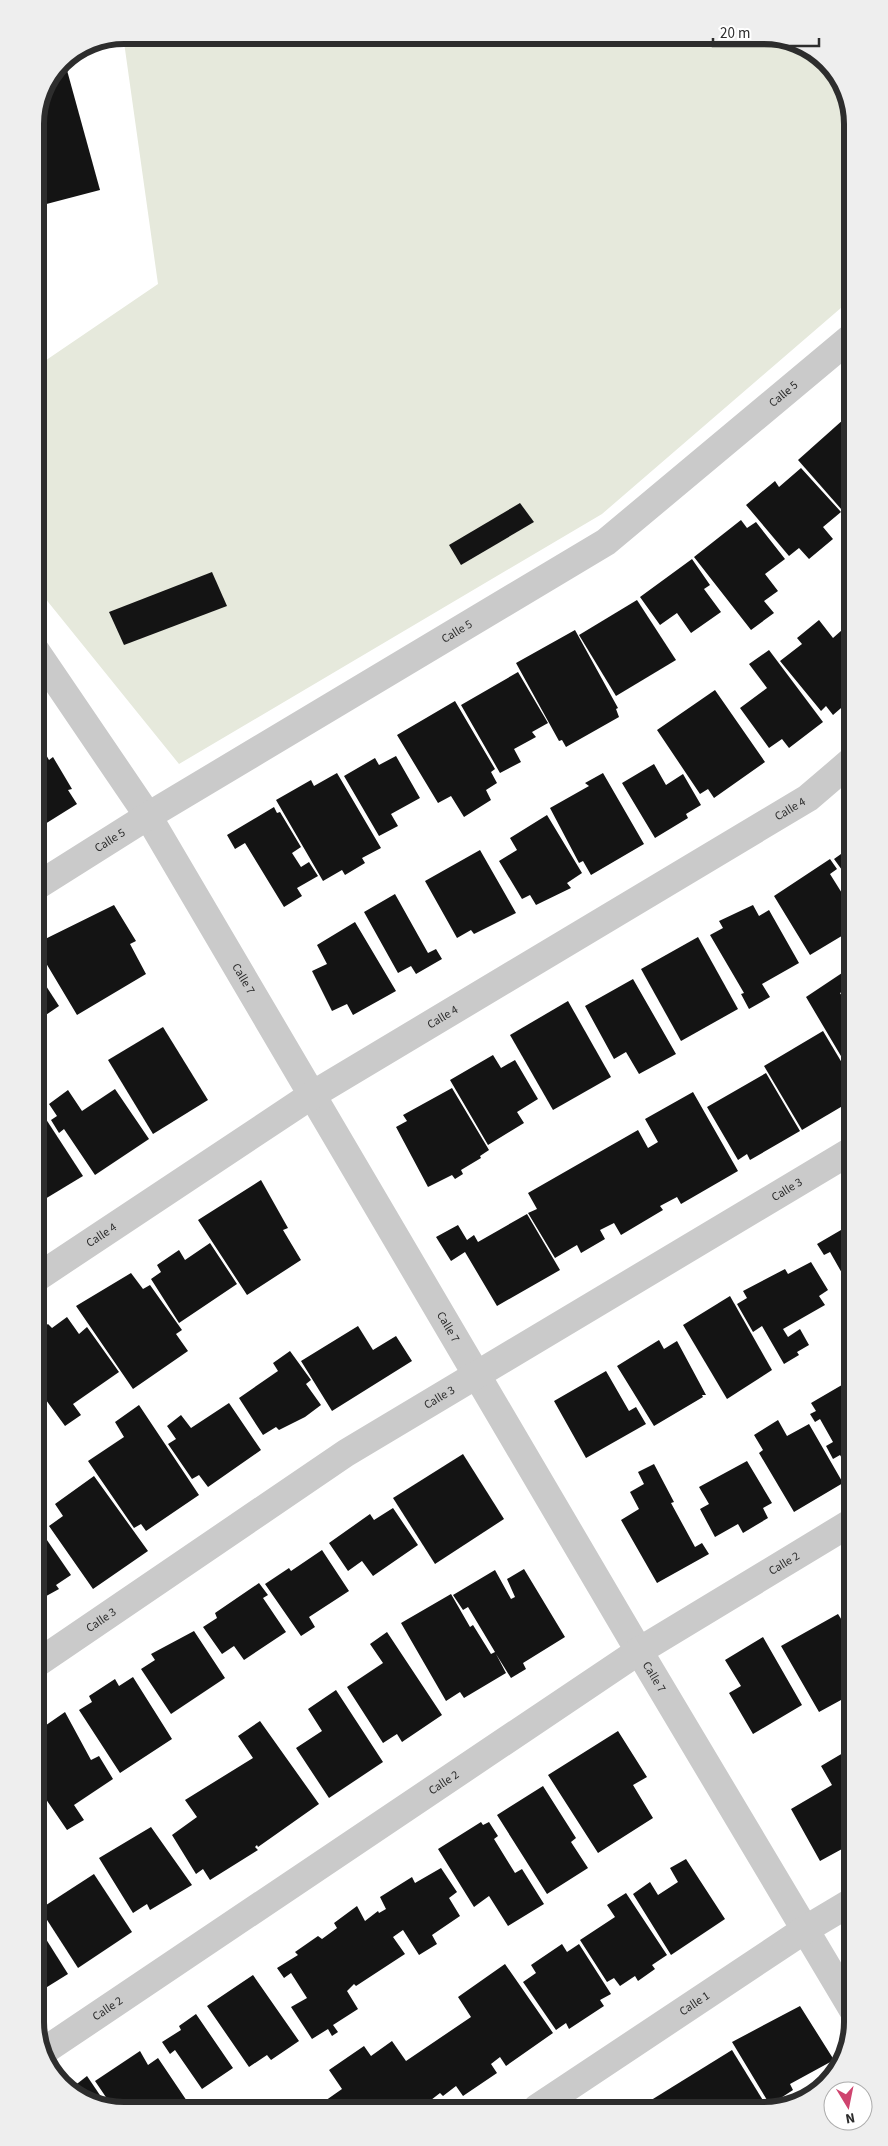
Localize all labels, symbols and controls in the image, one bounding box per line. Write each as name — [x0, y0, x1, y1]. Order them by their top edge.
scale bar — [713, 15, 819, 47]
text: 20 m — [720, 23, 750, 44]
street label: Calle 5 — [765, 377, 802, 411]
street label: Calle 5 — [438, 616, 476, 648]
street label: Calle 4 — [772, 793, 809, 825]
street label: Calle 5 — [91, 824, 129, 857]
street label: Calle 7 — [227, 960, 259, 998]
street label: Calle 4 — [424, 1001, 461, 1033]
street label: Calle 3 — [768, 1174, 806, 1206]
street label: Calle 4 — [83, 1219, 120, 1252]
street label: Calle 7 — [432, 1308, 464, 1346]
street label: Calle 3 — [421, 1382, 458, 1414]
street label: Calle 2 — [766, 1548, 803, 1580]
street label: Calle 3 — [83, 1604, 120, 1637]
street label: Calle 7 — [638, 1658, 670, 1696]
street label: Calle 2 — [425, 1766, 462, 1799]
street label: Calle 1 — [676, 1987, 713, 2020]
street label: Calle 2 — [89, 1992, 126, 2025]
north arrow — [823, 2081, 873, 2131]
text: N — [844, 2107, 856, 2128]

